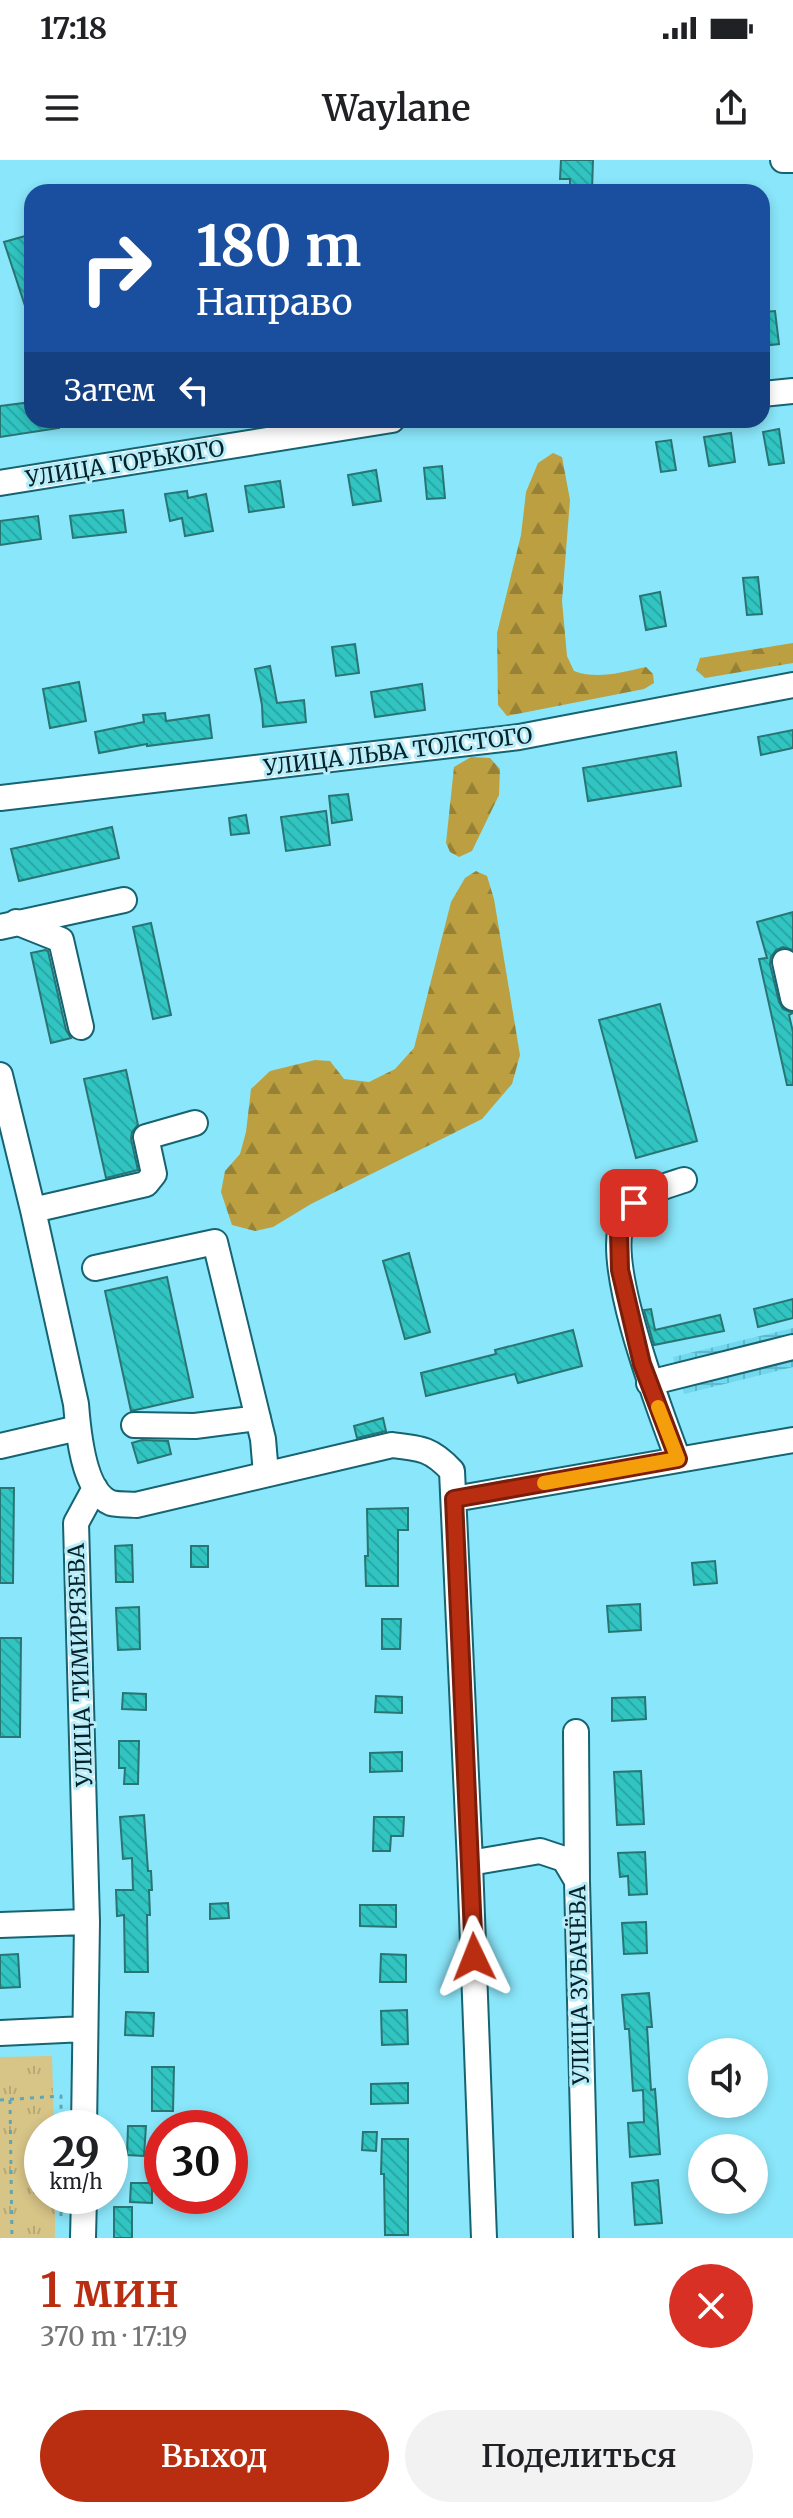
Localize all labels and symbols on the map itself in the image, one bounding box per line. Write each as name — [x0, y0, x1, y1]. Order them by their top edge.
street label: УЛИЦА ГОРЬКОГО — [23, 433, 227, 493]
street label: УЛИЦА ЛЬВА ТОЛСТОГО — [261, 721, 534, 781]
pin — [600, 1169, 668, 1237]
street label: УЛИЦА ТИМИРЯЗЕВА — [62, 1542, 98, 1788]
street label: УЛИЦА ЗУБАЧЁВА — [563, 1884, 595, 2086]
position arrow — [432, 1915, 516, 1999]
speed limit sign: 30 — [144, 2110, 248, 2214]

